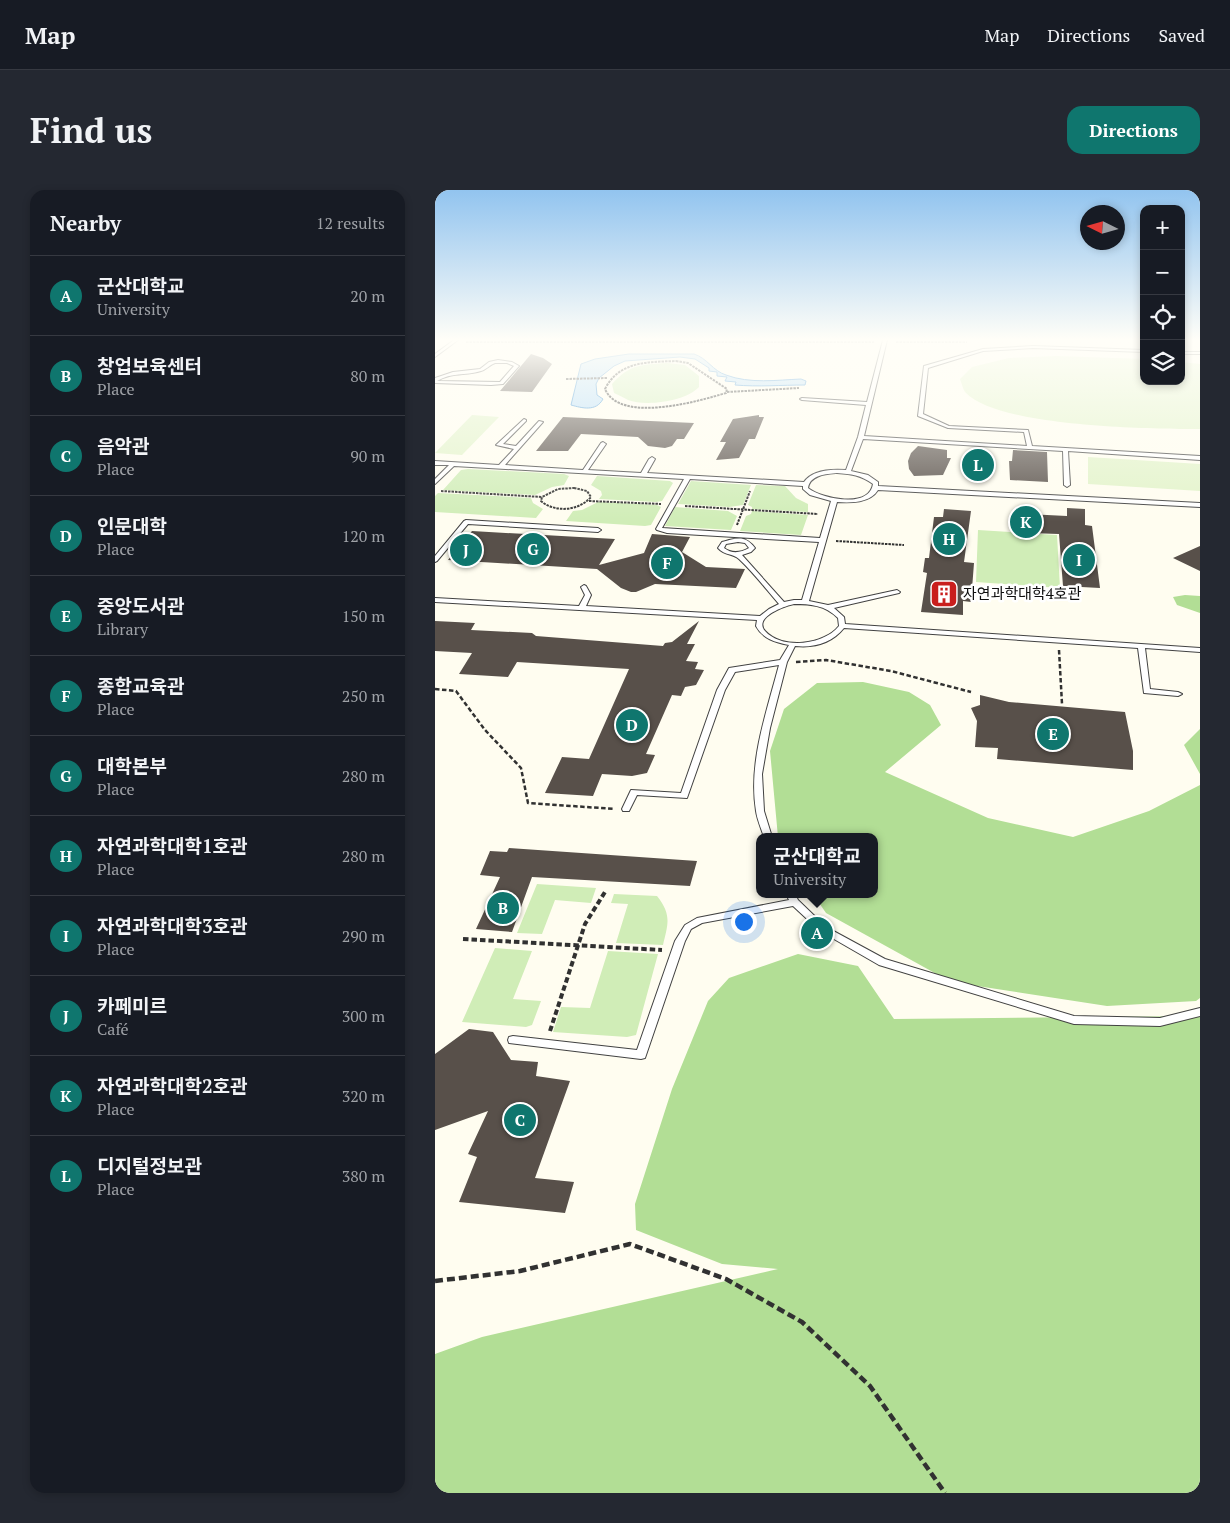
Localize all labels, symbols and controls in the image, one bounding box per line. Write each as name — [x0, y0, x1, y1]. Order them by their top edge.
text: Map — [25, 19, 75, 51]
text: Map — [984, 23, 1019, 47]
text: Directions — [1047, 23, 1130, 47]
text: Saved — [1158, 23, 1205, 47]
button: Directions — [1067, 106, 1200, 154]
text: Find us — [30, 107, 152, 153]
north arrow — [1080, 205, 1125, 250]
map controls — [1140, 205, 1185, 385]
button: + — [1140, 205, 1185, 250]
text: Nearby — [50, 209, 121, 237]
text: 12 results — [316, 212, 385, 234]
button: − — [1140, 250, 1185, 295]
text: 군산대학교 — [97, 273, 184, 298]
text: A — [60, 285, 72, 307]
text: 20 m — [350, 285, 385, 307]
button: locate — [1140, 295, 1185, 340]
text: University — [97, 298, 170, 320]
button: layers — [1140, 340, 1185, 385]
text: 창업보육센터 — [97, 353, 202, 378]
text: B — [61, 365, 71, 387]
text: 80 m — [350, 365, 385, 387]
text: Place — [97, 378, 135, 400]
text: 음악관 — [97, 433, 149, 458]
text: C — [61, 445, 71, 467]
text: 90 m — [350, 445, 385, 467]
pin: L — [962, 446, 994, 484]
text: Place — [97, 458, 135, 480]
pin: K — [1010, 503, 1042, 541]
text: 인문대학 — [97, 513, 167, 538]
pin: H — [933, 520, 965, 558]
text: D — [60, 525, 72, 547]
text: 120 m — [342, 525, 385, 547]
pin: G — [517, 530, 549, 568]
pin: J — [450, 531, 482, 569]
text: Place — [97, 538, 135, 560]
pin: I — [1063, 541, 1095, 579]
pin: F — [651, 544, 683, 582]
building icon: 자연과학대학4호관 — [929, 579, 959, 609]
place label: 자연과학대학4호관 — [963, 583, 1082, 603]
text: 중앙도서관 — [97, 593, 184, 618]
text: E — [61, 605, 71, 627]
text: 150 m — [342, 605, 385, 627]
text: Library — [97, 618, 148, 640]
text: 종합교육관 — [97, 673, 184, 698]
text: F — [61, 685, 71, 707]
text: 250 m — [342, 685, 385, 707]
text: Place — [97, 698, 135, 720]
pin: D — [616, 706, 648, 744]
pin: E — [1037, 715, 1069, 753]
text: 대학본부 — [97, 753, 167, 778]
text: G — [60, 765, 72, 787]
text: 280 m — [342, 765, 385, 787]
text: Place — [97, 778, 135, 800]
text: 자연과학대학1호관 — [97, 833, 248, 858]
popup — [756, 833, 878, 898]
text: 군산대학교 — [773, 843, 861, 868]
text: H — [60, 845, 72, 867]
text: 280 m — [342, 845, 385, 867]
text: Place — [97, 858, 135, 880]
text: University — [773, 868, 846, 890]
pin: B — [487, 889, 519, 927]
your location — [731, 909, 757, 935]
text: 자연과학대학3호관 — [97, 913, 248, 938]
pin: A — [801, 914, 833, 952]
text: I — [63, 925, 69, 947]
text: 290 m — [342, 925, 385, 947]
text: Place — [97, 938, 135, 960]
text: 카페미르 — [97, 993, 167, 1018]
text: J — [63, 1005, 69, 1027]
text: 300 m — [342, 1005, 385, 1027]
text: Café — [97, 1018, 129, 1040]
text: 자연과학대학2호관 — [97, 1073, 248, 1098]
text: K — [60, 1085, 72, 1107]
text: 320 m — [342, 1085, 385, 1107]
text: Place — [97, 1098, 135, 1120]
pin: C — [504, 1101, 536, 1139]
text: 디지털정보관 — [97, 1153, 202, 1178]
text: L — [61, 1165, 71, 1187]
text: 380 m — [342, 1165, 385, 1187]
text: Place — [97, 1178, 135, 1200]

